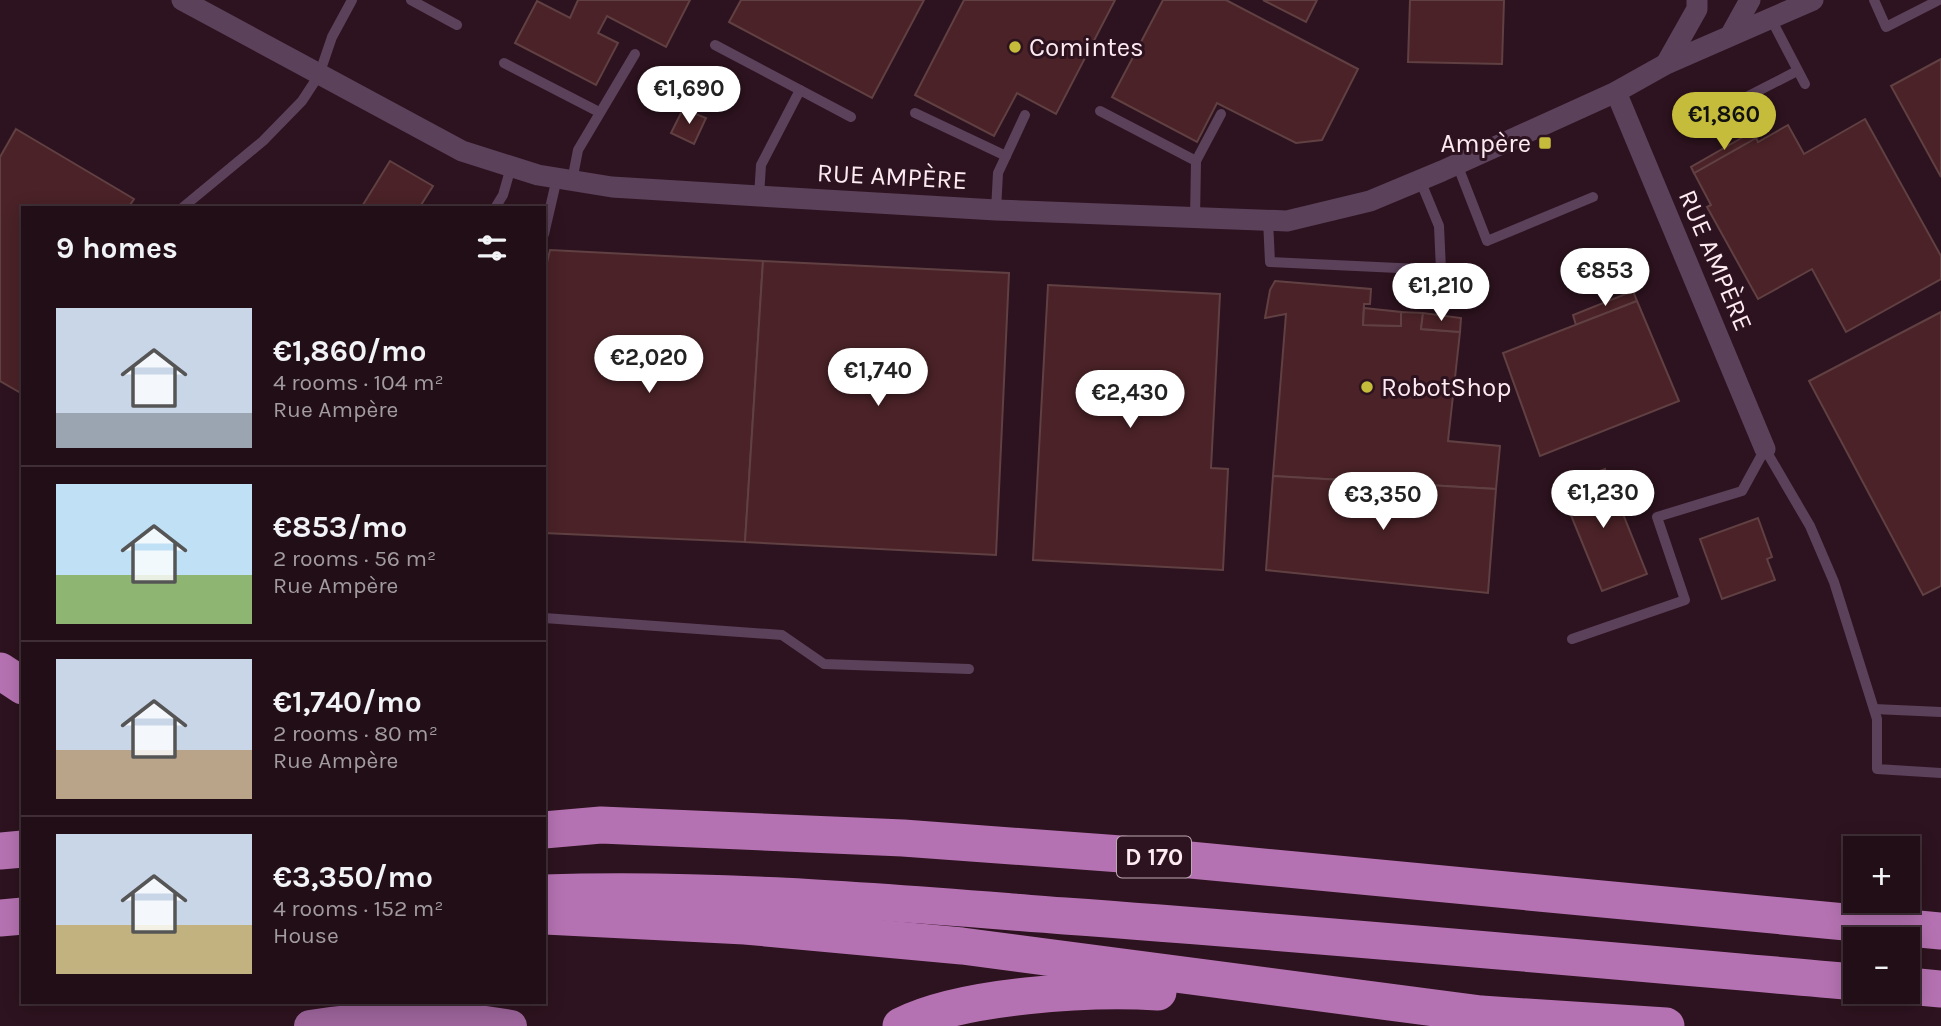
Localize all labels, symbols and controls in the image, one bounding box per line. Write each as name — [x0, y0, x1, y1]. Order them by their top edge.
place label: Comintes — [1029, 32, 1144, 63]
marker: Comintes — [1007, 39, 1023, 55]
pin: €1,690 — [632, 66, 746, 126]
text: €1,690 — [653, 75, 725, 102]
pin: €1,860 — [1667, 92, 1781, 152]
text: €1,860 — [1688, 101, 1760, 128]
place label: Ampère — [1440, 128, 1531, 159]
marker: Ampère — [1537, 135, 1553, 151]
street label: RUE AMPÈRE — [816, 156, 968, 196]
street label: RUE AMPÈRE — [1672, 185, 1760, 335]
icon: filters — [473, 229, 511, 267]
text: 9 homes — [56, 230, 178, 266]
pin: €853 — [1564, 248, 1646, 308]
text: €853 — [1576, 257, 1634, 284]
pin: €1,210 — [1384, 264, 1498, 323]
text: €1,210 — [1408, 272, 1474, 299]
text: €1,860/mo — [273, 333, 426, 369]
icon: home — [112, 336, 196, 420]
pin: €2,020 — [592, 336, 706, 395]
text: €2,020 — [610, 344, 688, 371]
pin: €1,740 — [821, 348, 935, 408]
text: €1,740 — [844, 357, 912, 384]
text: 4 rooms · 104 m² — [273, 369, 444, 396]
pin: €2,430 — [1073, 370, 1187, 430]
place label: RobotShop — [1381, 372, 1511, 403]
text: €2,430 — [1092, 379, 1168, 406]
marker: RobotShop — [1359, 379, 1375, 395]
text: Rue Ampère — [273, 396, 398, 423]
pin: €1,230 — [1546, 470, 1660, 530]
pin: €3,350 — [1326, 472, 1440, 532]
text: €1,230 — [1567, 479, 1639, 506]
text: €3,350 — [1345, 481, 1421, 508]
text: €853/mo — [273, 509, 407, 545]
icon: home — [112, 512, 196, 596]
text: 2 rooms · 56 m² — [273, 545, 436, 572]
text: Rue Ampère — [273, 572, 398, 599]
text: €1,740/mo — [273, 684, 422, 720]
icon: home — [112, 687, 196, 771]
text: 2 rooms · 80 m² — [273, 720, 438, 747]
text: Rue Ampère — [273, 747, 398, 774]
road number: D 170 — [1117, 836, 1191, 878]
map controls — [1843, 836, 1920, 1004]
button: + — [1843, 836, 1920, 913]
text: €3,350/mo — [273, 859, 433, 895]
icon: home — [112, 862, 196, 946]
text: 4 rooms · 152 m² — [273, 895, 444, 922]
text: House — [273, 922, 339, 949]
button: − — [1843, 927, 1920, 1004]

